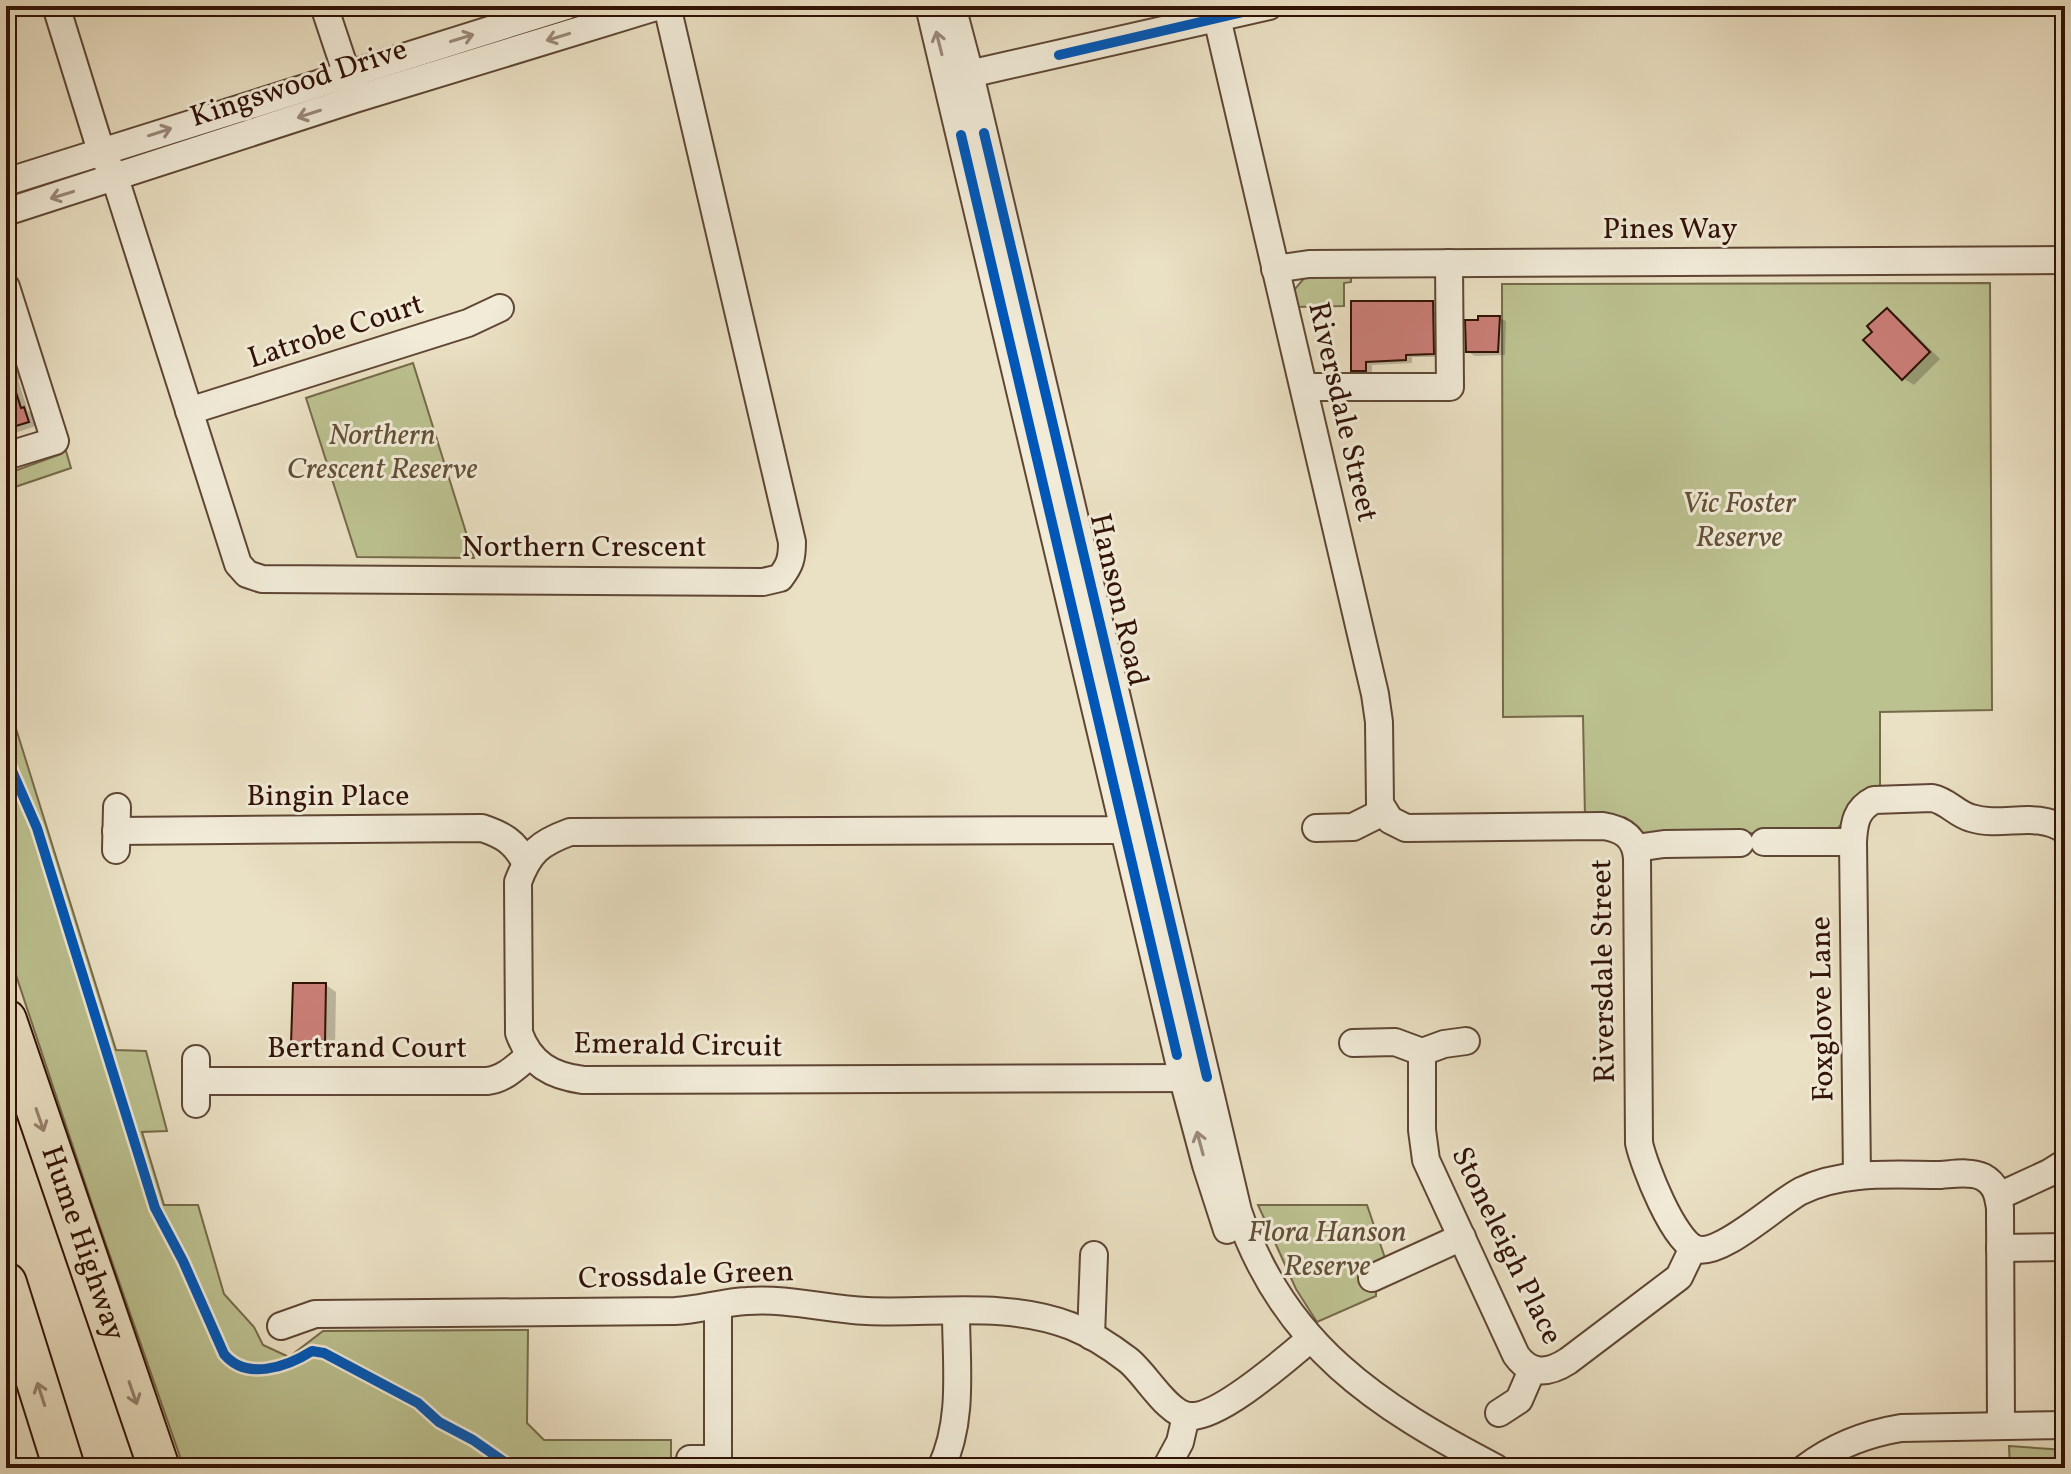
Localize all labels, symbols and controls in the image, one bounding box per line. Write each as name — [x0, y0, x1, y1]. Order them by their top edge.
street label: Kingswood Drive — [185, 29, 413, 139]
one-way arrow — [448, 30, 474, 45]
one-way arrow — [545, 30, 571, 45]
one-way arrow — [930, 31, 945, 57]
one-way arrow — [297, 107, 323, 122]
one-way arrow — [147, 124, 173, 139]
one-way arrow — [50, 188, 75, 203]
street label: Pines Way — [1603, 209, 1737, 251]
street label: Latrobe Court — [243, 284, 429, 380]
street label: Riversdale Street — [1296, 298, 1388, 526]
park label: Northern Crescent Reserve — [287, 415, 477, 491]
park label: Vic Foster Reserve — [1682, 483, 1797, 559]
street label: Hanson Road — [1078, 510, 1158, 690]
street label: Northern Crescent — [461, 527, 707, 569]
street label: Bingin Place — [247, 776, 409, 818]
street label: Riversdale Street — [1581, 858, 1627, 1084]
street label: Foxglove Lane — [1800, 916, 1846, 1102]
street label: Emerald Circuit — [573, 1023, 783, 1069]
street label: Bertrand Court — [267, 1028, 467, 1070]
one-way arrow — [34, 1107, 49, 1132]
one-way arrow — [1192, 1130, 1207, 1156]
street label: Hume Highway — [30, 1140, 135, 1346]
street label: Stoneleigh Place — [1440, 1140, 1572, 1352]
park label: Flora Hanson Reserve — [1248, 1212, 1407, 1288]
street label: Crossdale Green — [577, 1251, 795, 1301]
one-way arrow — [127, 1380, 142, 1405]
one-way arrow — [33, 1381, 48, 1407]

